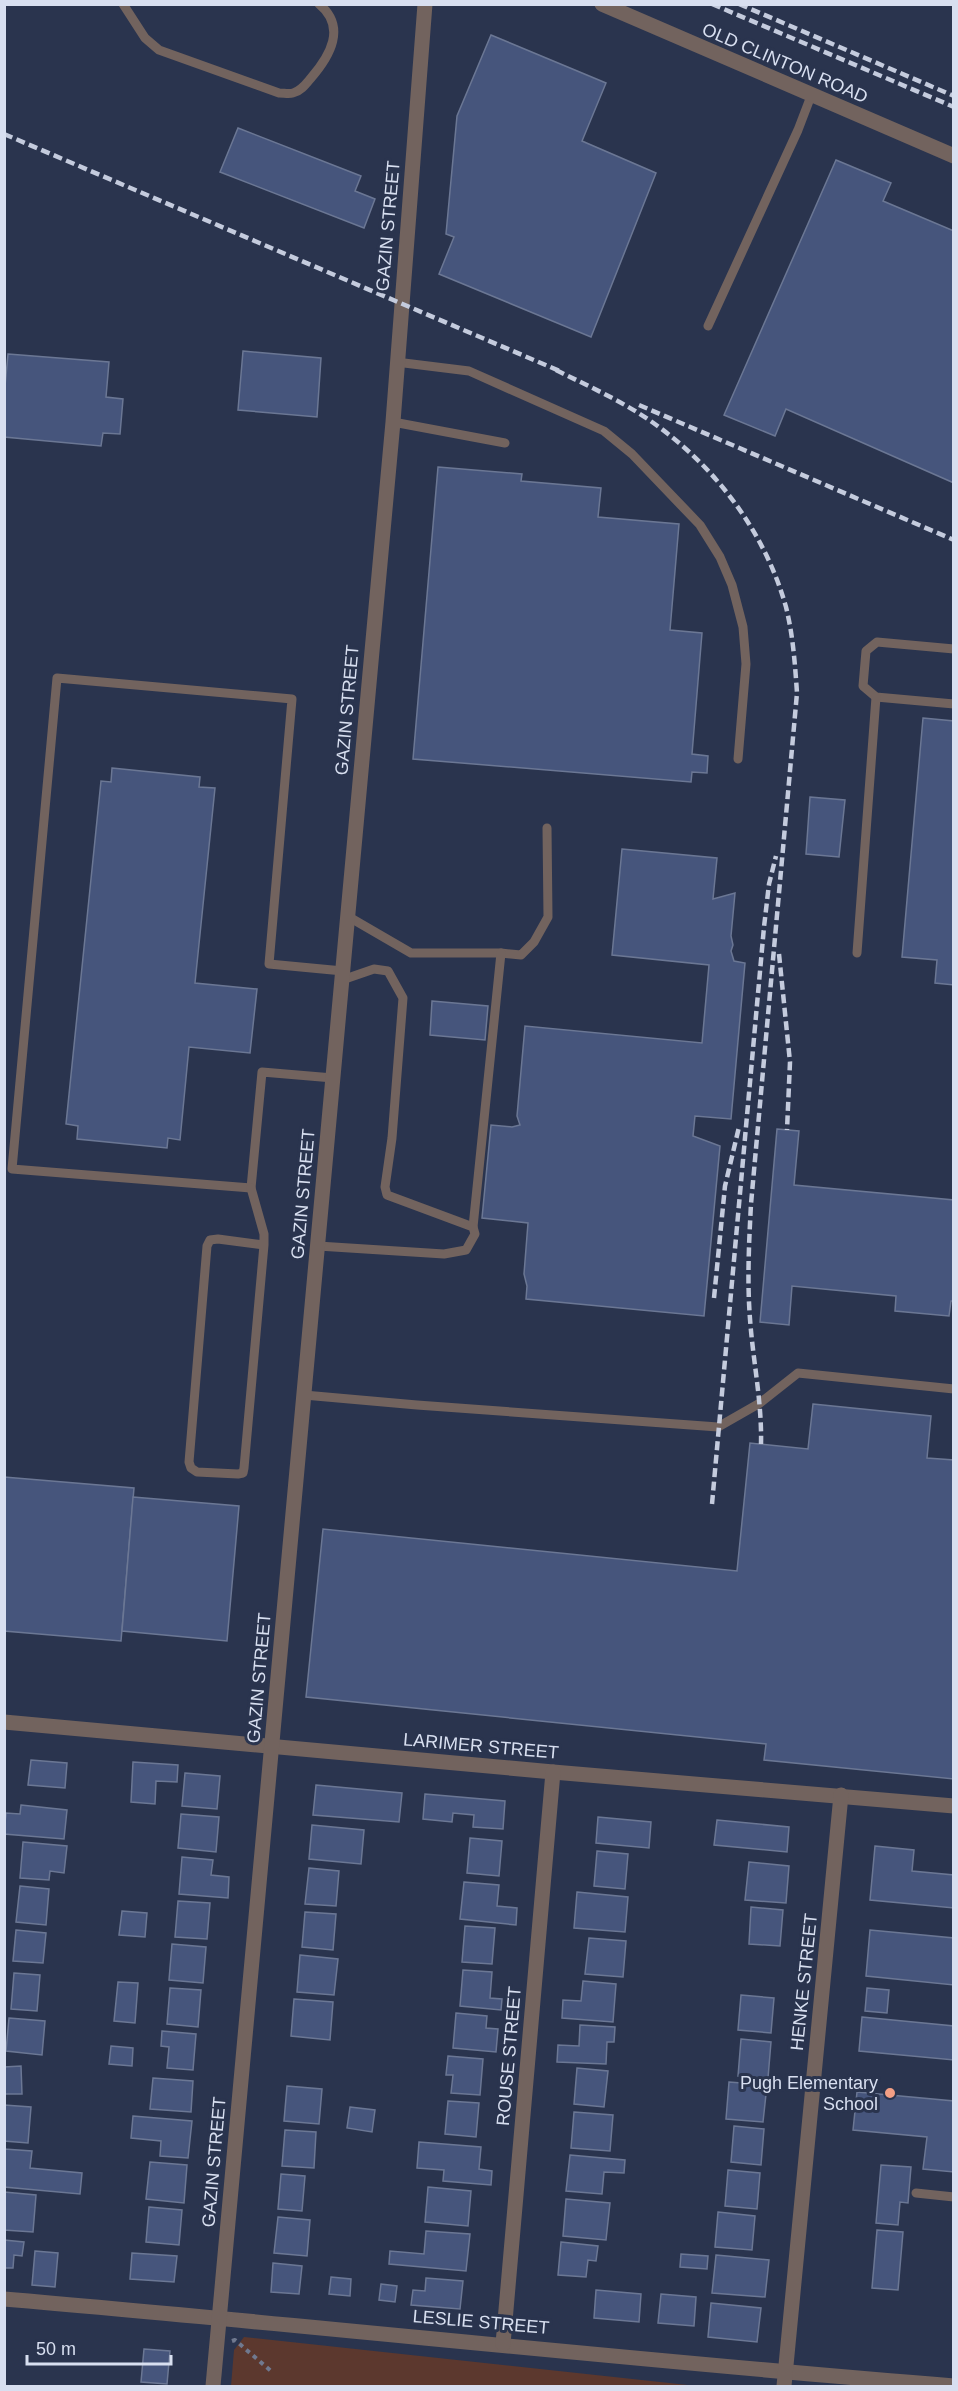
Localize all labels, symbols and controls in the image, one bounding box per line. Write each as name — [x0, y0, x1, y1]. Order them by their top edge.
street label: OLD CLINTON ROAD — [699, 19, 871, 107]
street label: GAZIN STREET — [372, 160, 404, 292]
street label: GAZIN STREET — [331, 644, 363, 776]
street label: GAZIN STREET — [287, 1128, 319, 1260]
street label: GAZIN STREET — [243, 1612, 275, 1744]
street label: LARIMER STREET — [402, 1729, 560, 1763]
street label: HENKE STREET — [787, 1912, 821, 2052]
street label: ROUSE STREET — [493, 1985, 525, 2127]
place label: Pugh Elementary School — [740, 2073, 878, 2114]
marker: Pugh Elementary School — [883, 2086, 897, 2100]
street label: GAZIN STREET — [198, 2096, 230, 2228]
street label: LESLIE STREET — [412, 2306, 550, 2338]
scale bar — [27, 2328, 171, 2366]
text: 50 m — [36, 2339, 76, 2359]

